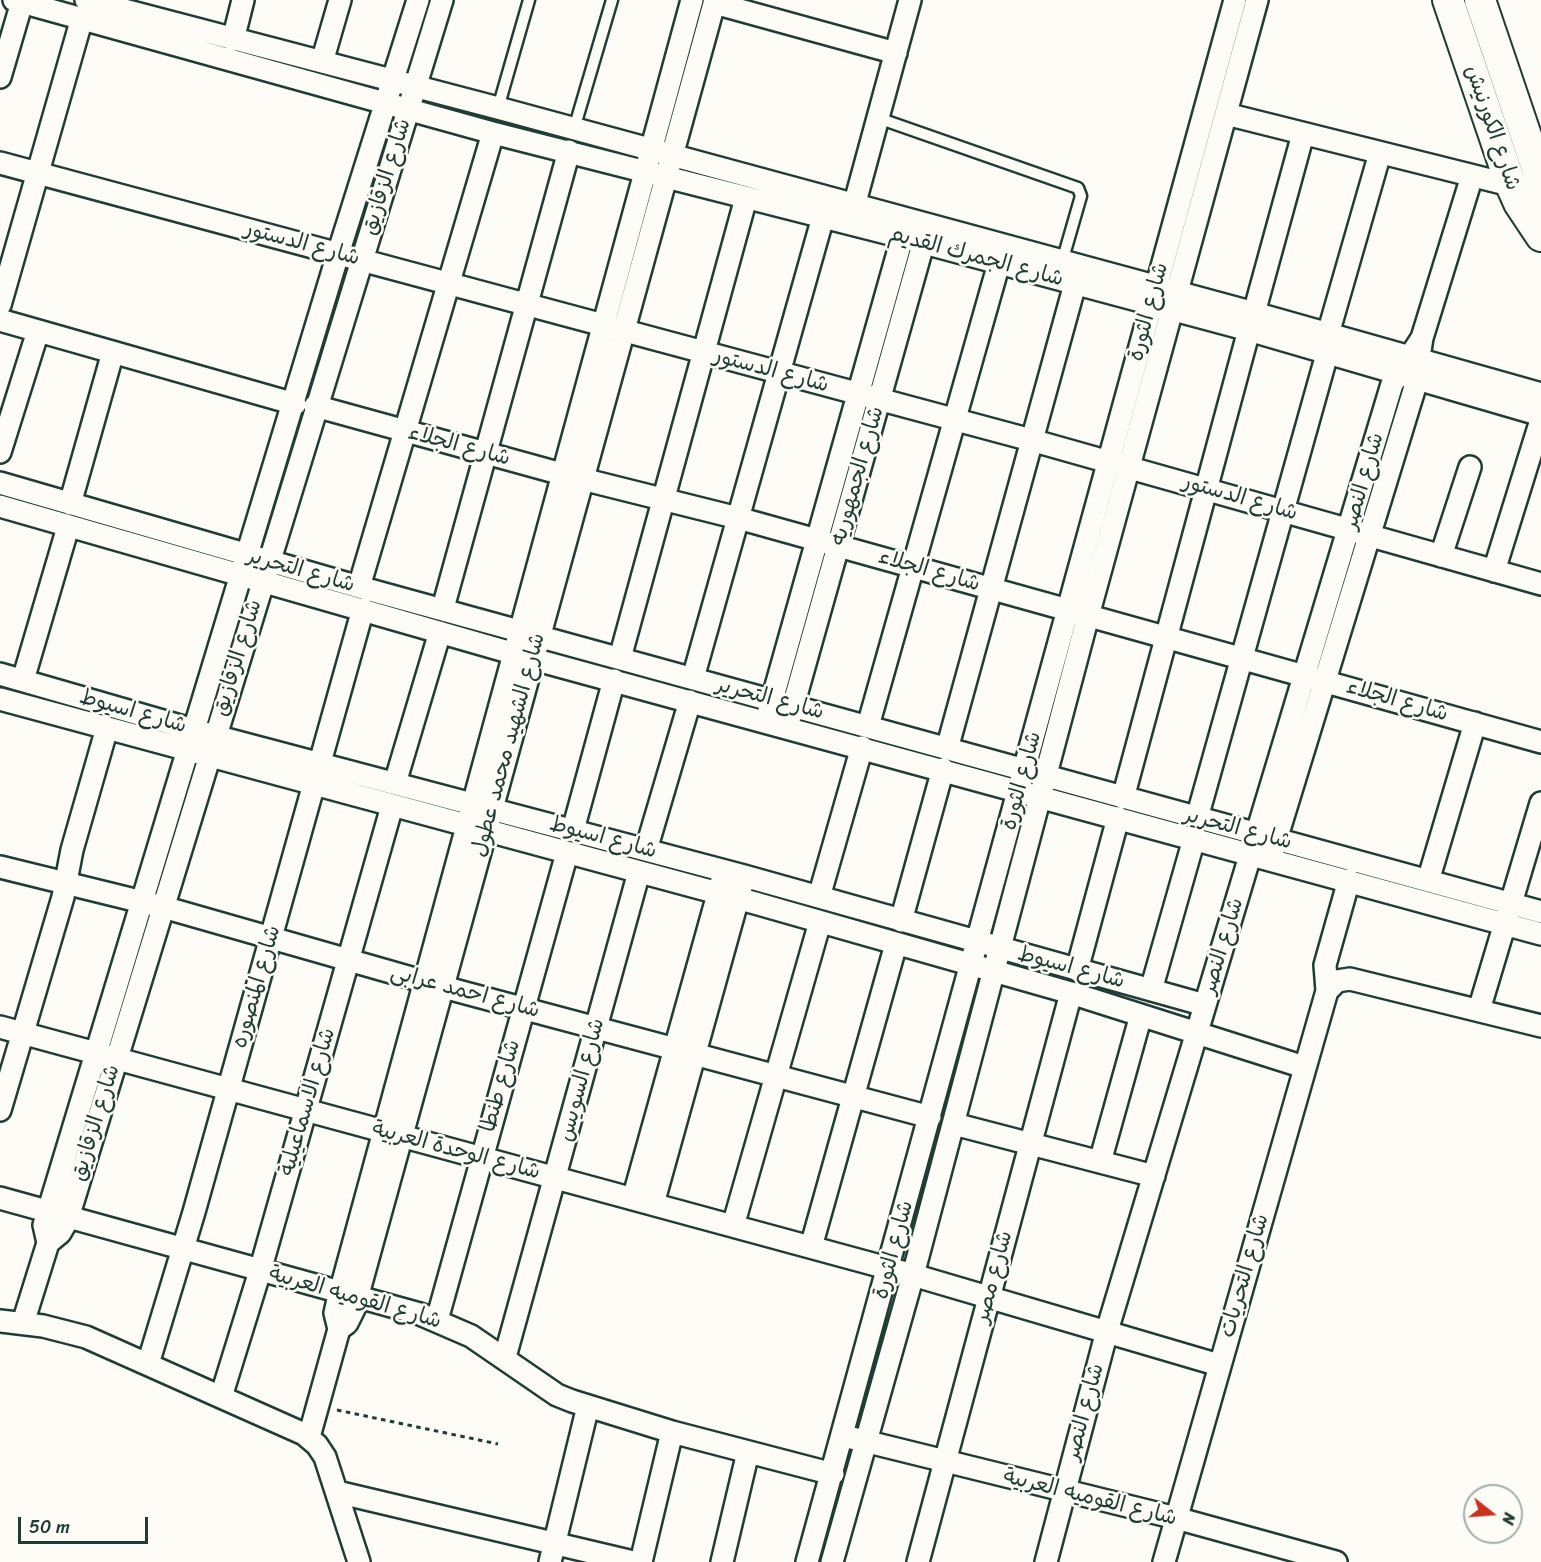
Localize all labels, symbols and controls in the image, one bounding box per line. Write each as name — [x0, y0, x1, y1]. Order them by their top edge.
street label: شارع الكورنيش — [1458, 62, 1526, 194]
street label: شارع الزقازيق — [357, 116, 417, 238]
street label: شارع الدستور — [241, 216, 363, 272]
street label: شارع الجمرك القديم — [886, 221, 1066, 293]
street label: شارع الثورة — [1123, 260, 1175, 364]
street label: شارع الدستور — [710, 343, 832, 399]
street label: شارع الجمهوريه — [826, 403, 890, 549]
street label: شارع الجلاء — [405, 420, 513, 472]
street label: شارع النصر — [1338, 430, 1390, 532]
street label: شارع الدستور — [1180, 469, 1300, 527]
street label: شارع التحرير — [244, 543, 358, 599]
street label: شارع الجلاء — [875, 544, 983, 598]
street label: شارع الزقازيق — [208, 597, 268, 719]
street label: شارع الشهيد محمد عطول — [466, 630, 552, 860]
street label: شارع التحرير — [713, 672, 827, 726]
street label: شارع الجلاء — [1343, 674, 1451, 728]
street label: شارع اسيوط — [76, 684, 190, 740]
street label: شارع الثورة — [996, 729, 1048, 833]
street label: شارع التحرير — [1181, 802, 1295, 856]
street label: شارع اسيوط — [546, 811, 660, 865]
street label: شارع النصر — [1196, 895, 1250, 997]
street label: شارع المنصوره — [227, 923, 287, 1051]
street label: شارع اسيوط — [1014, 941, 1128, 995]
street label: شارع احمد عرابى — [388, 959, 542, 1025]
street label: شارع السويس — [553, 1016, 611, 1144]
street label: شارع الاسماعيلية — [274, 1025, 342, 1179]
street label: شارع طنطا — [475, 1037, 527, 1135]
street label: شارع الزقازيق — [66, 1062, 126, 1184]
street label: شارع الوحدة العربية — [369, 1116, 543, 1186]
street label: شارع الثورة — [868, 1198, 920, 1302]
street label: شارع التحريات — [1215, 1211, 1275, 1341]
street label: شارع مصر — [969, 1228, 1019, 1326]
street label: شارع القوميه العربية — [266, 1261, 444, 1335]
street label: شارع النصر — [1059, 1361, 1111, 1463]
street label: شارع القوميه العربية — [1000, 1464, 1180, 1532]
north arrow — [1463, 1484, 1523, 1544]
scale bar — [21, 1505, 152, 1543]
text: N — [1493, 1509, 1524, 1528]
text: 50 m — [29, 1511, 70, 1543]

